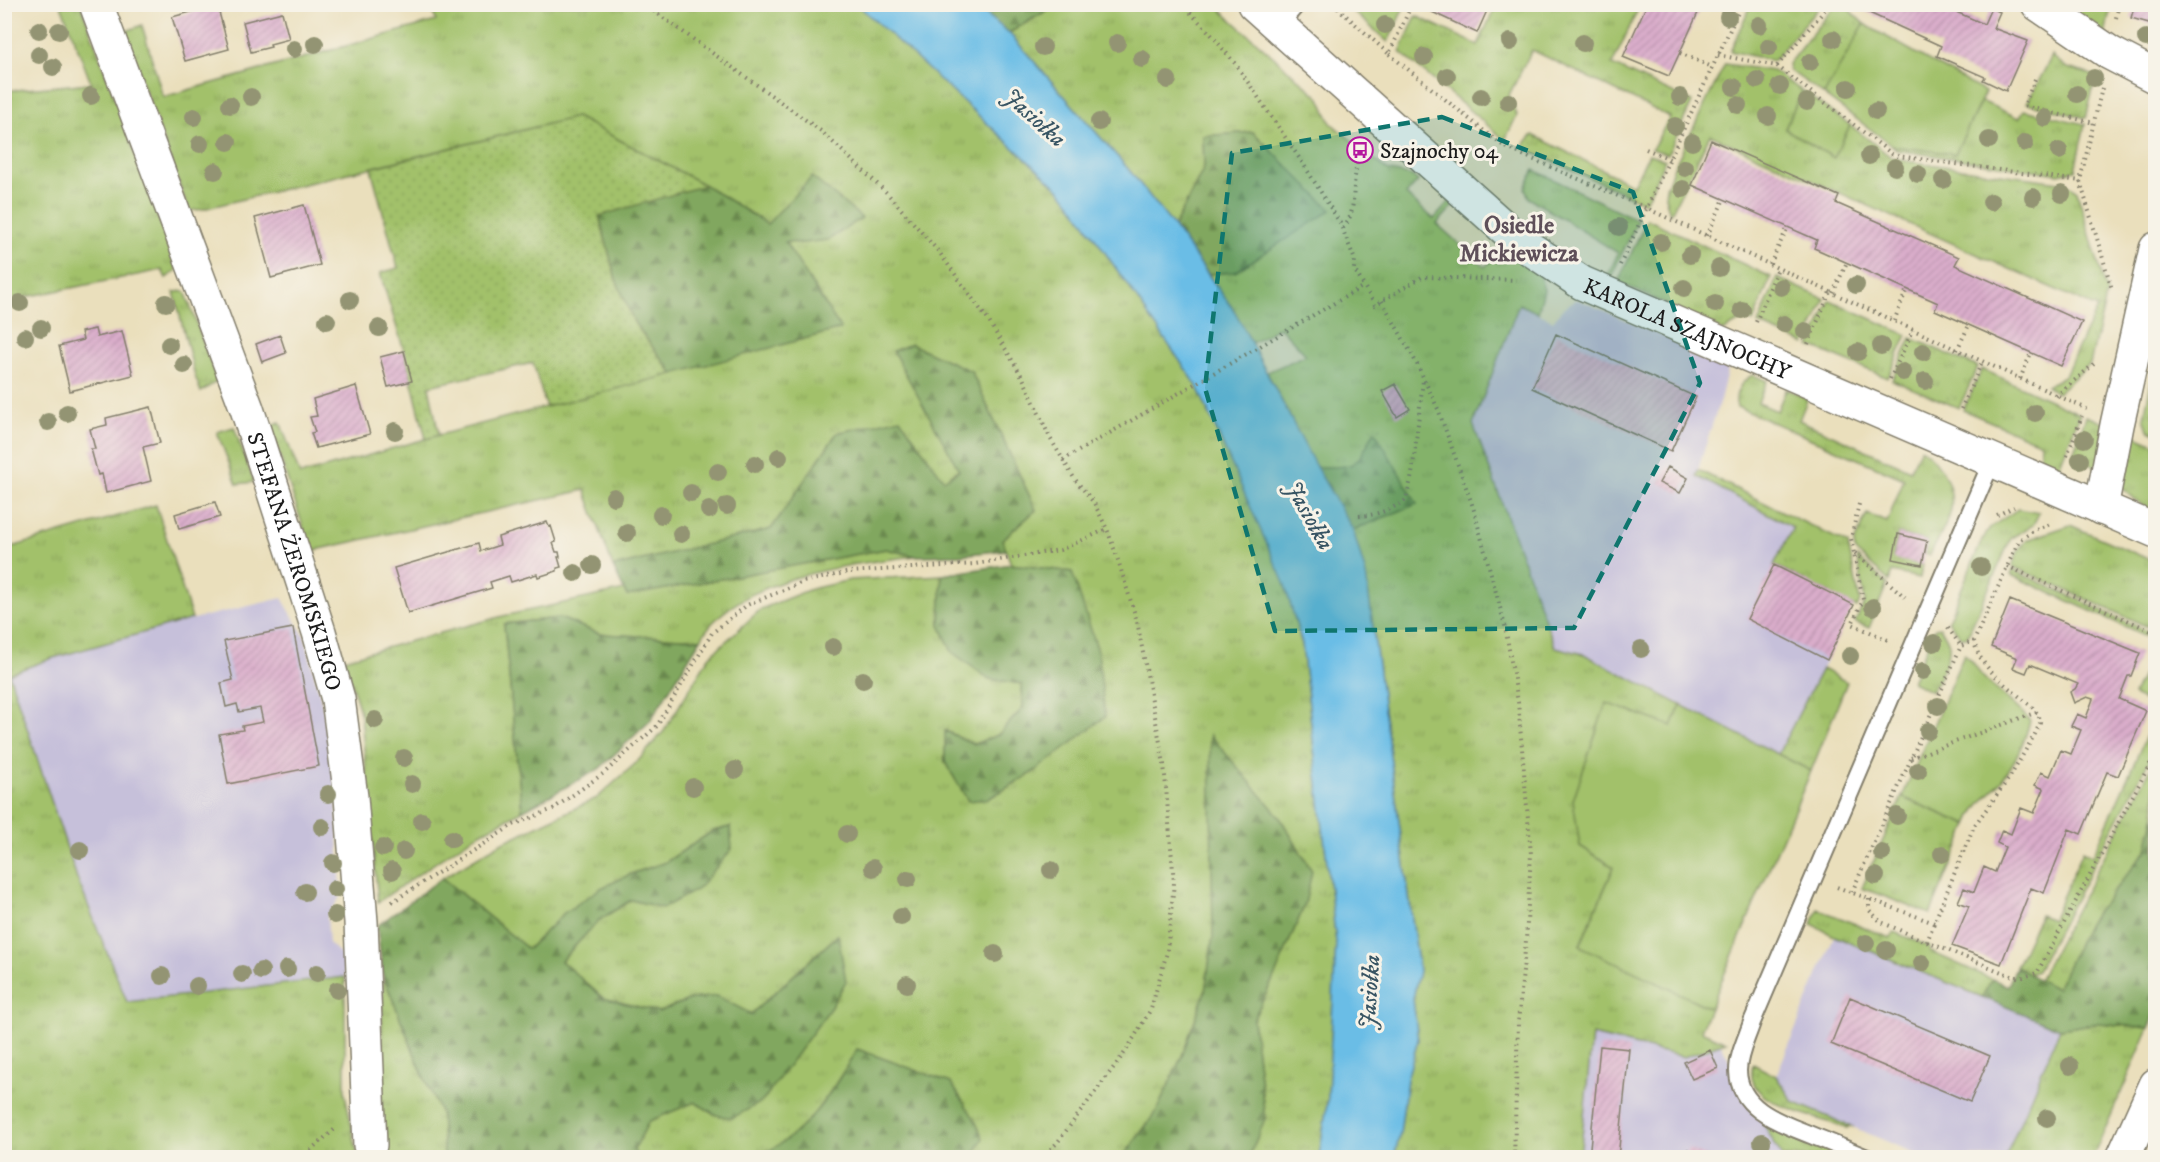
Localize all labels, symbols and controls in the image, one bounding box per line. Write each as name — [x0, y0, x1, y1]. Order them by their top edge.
water label: Jasiołka — [996, 81, 1072, 154]
bus stop icon: Szajnochy 04 — [1345, 135, 1375, 165]
place label: Szajnochy 04 — [1380, 138, 1500, 165]
district label: Osiedle Mickiewicza — [1460, 211, 1579, 269]
street label: KAROLA SZAJNOCHY — [1579, 273, 1796, 387]
street label: STEFANA ŻEROMSKIEGO — [240, 429, 347, 694]
water label: Jasiołka — [1278, 475, 1340, 556]
water label: Jasiołka — [1352, 954, 1388, 1031]

